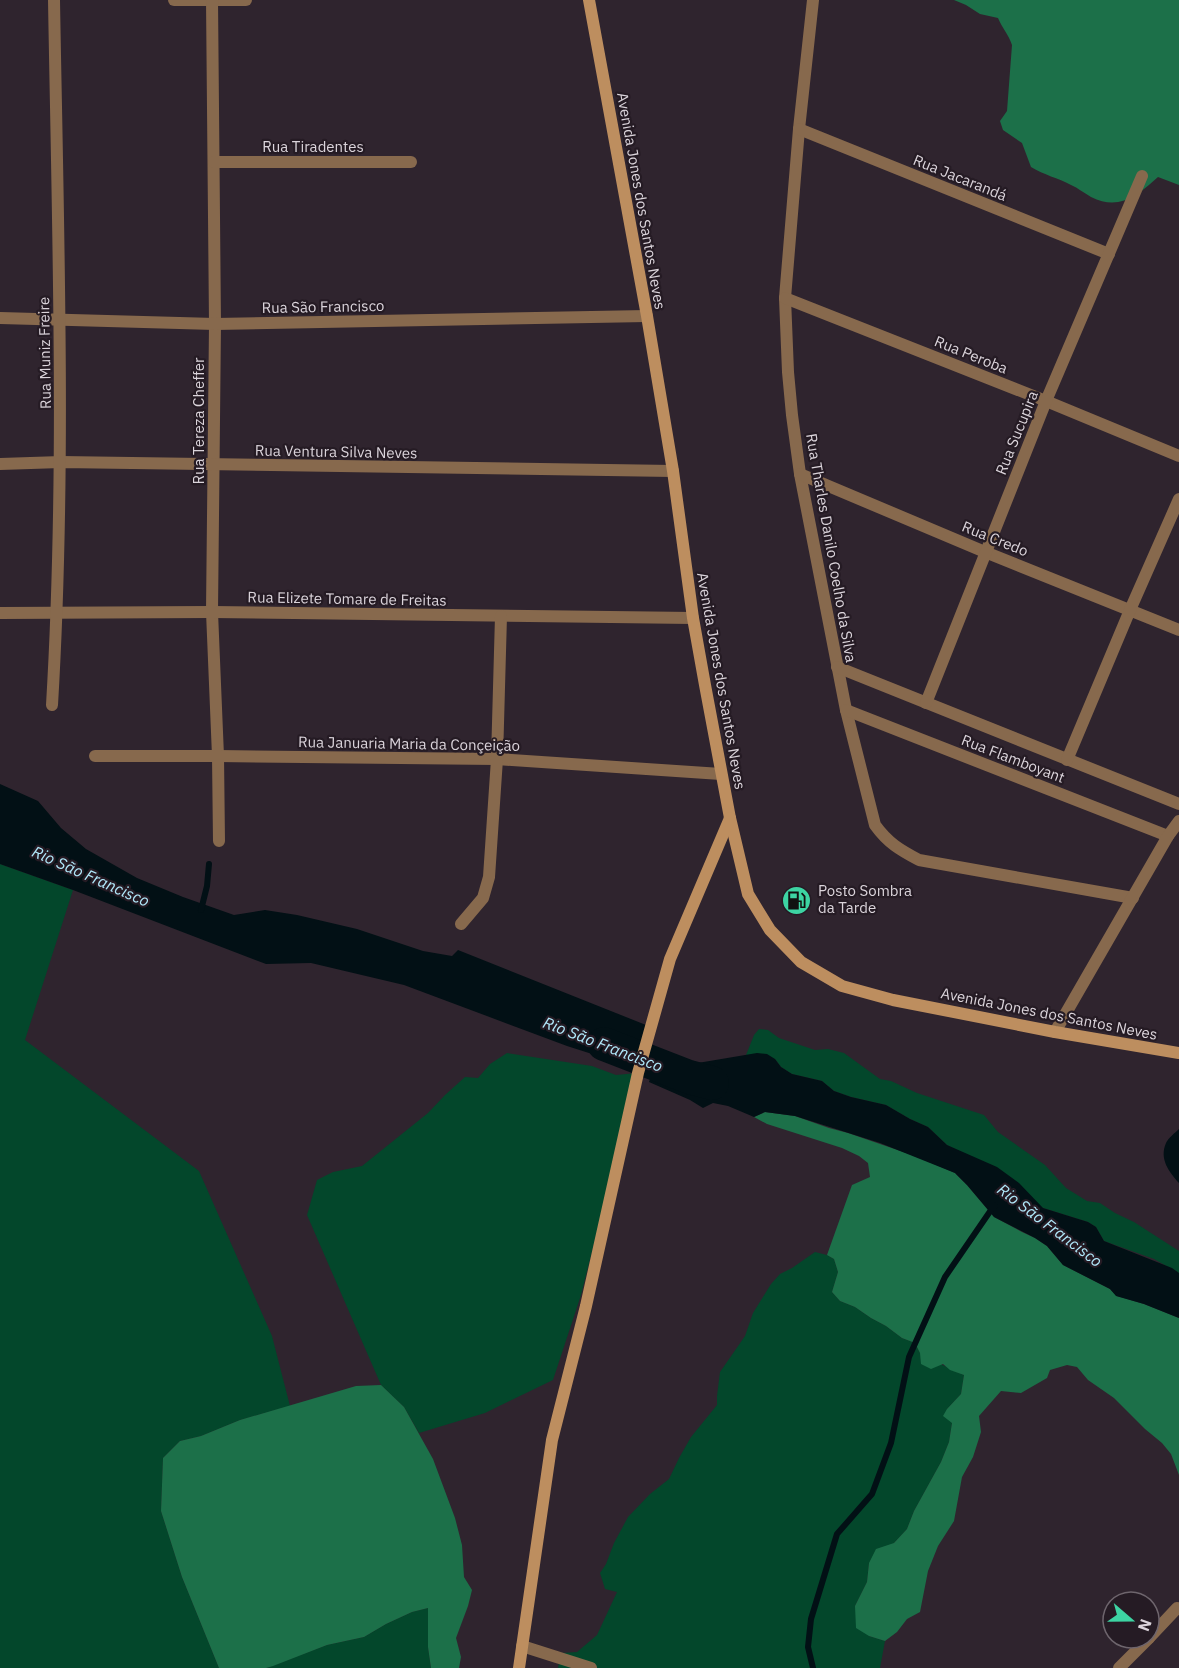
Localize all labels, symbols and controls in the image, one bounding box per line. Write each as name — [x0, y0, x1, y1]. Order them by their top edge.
street label: Avenida Jones dos Santos Neves — [613, 91, 670, 311]
street label: Rua Tiradentes — [262, 137, 364, 156]
street label: Rua Jacarandá — [910, 150, 1010, 205]
street label: Rua São Francisco — [261, 296, 385, 317]
street label: Rua Muniz Freire — [34, 297, 55, 409]
street label: Rua Peroba — [932, 331, 1011, 378]
street label: Rua Tereza Cheffer — [189, 357, 208, 485]
street label: Rua Sucupira — [991, 388, 1042, 478]
street label: Rua Tharles Danilo Coelho da Silva — [802, 432, 861, 664]
street label: Rua Ventura Silva Neves — [255, 441, 417, 462]
street label: Rua Credo — [959, 517, 1031, 560]
street label: Avenida Jones dos Santos Neves — [693, 571, 750, 791]
street label: Rua Elizete Tomare de Freitas — [247, 587, 447, 610]
street label: Rua Flamboyant — [959, 730, 1068, 787]
street label: Rua Januaria Maria da Conçeição — [298, 732, 520, 755]
water label: Rio São Francisco — [29, 841, 153, 911]
place label: Posto Sombra da Tarde — [818, 881, 912, 917]
fuel station icon: Posto Sombra da Tarde — [781, 884, 813, 916]
street label: Avenida Jones dos Santos Neves — [939, 983, 1159, 1044]
water label: Rio São Francisco — [540, 1012, 666, 1076]
water label: Rio São Francisco — [994, 1179, 1107, 1271]
north arrow — [1101, 1590, 1161, 1650]
text: N — [1134, 1616, 1156, 1634]

